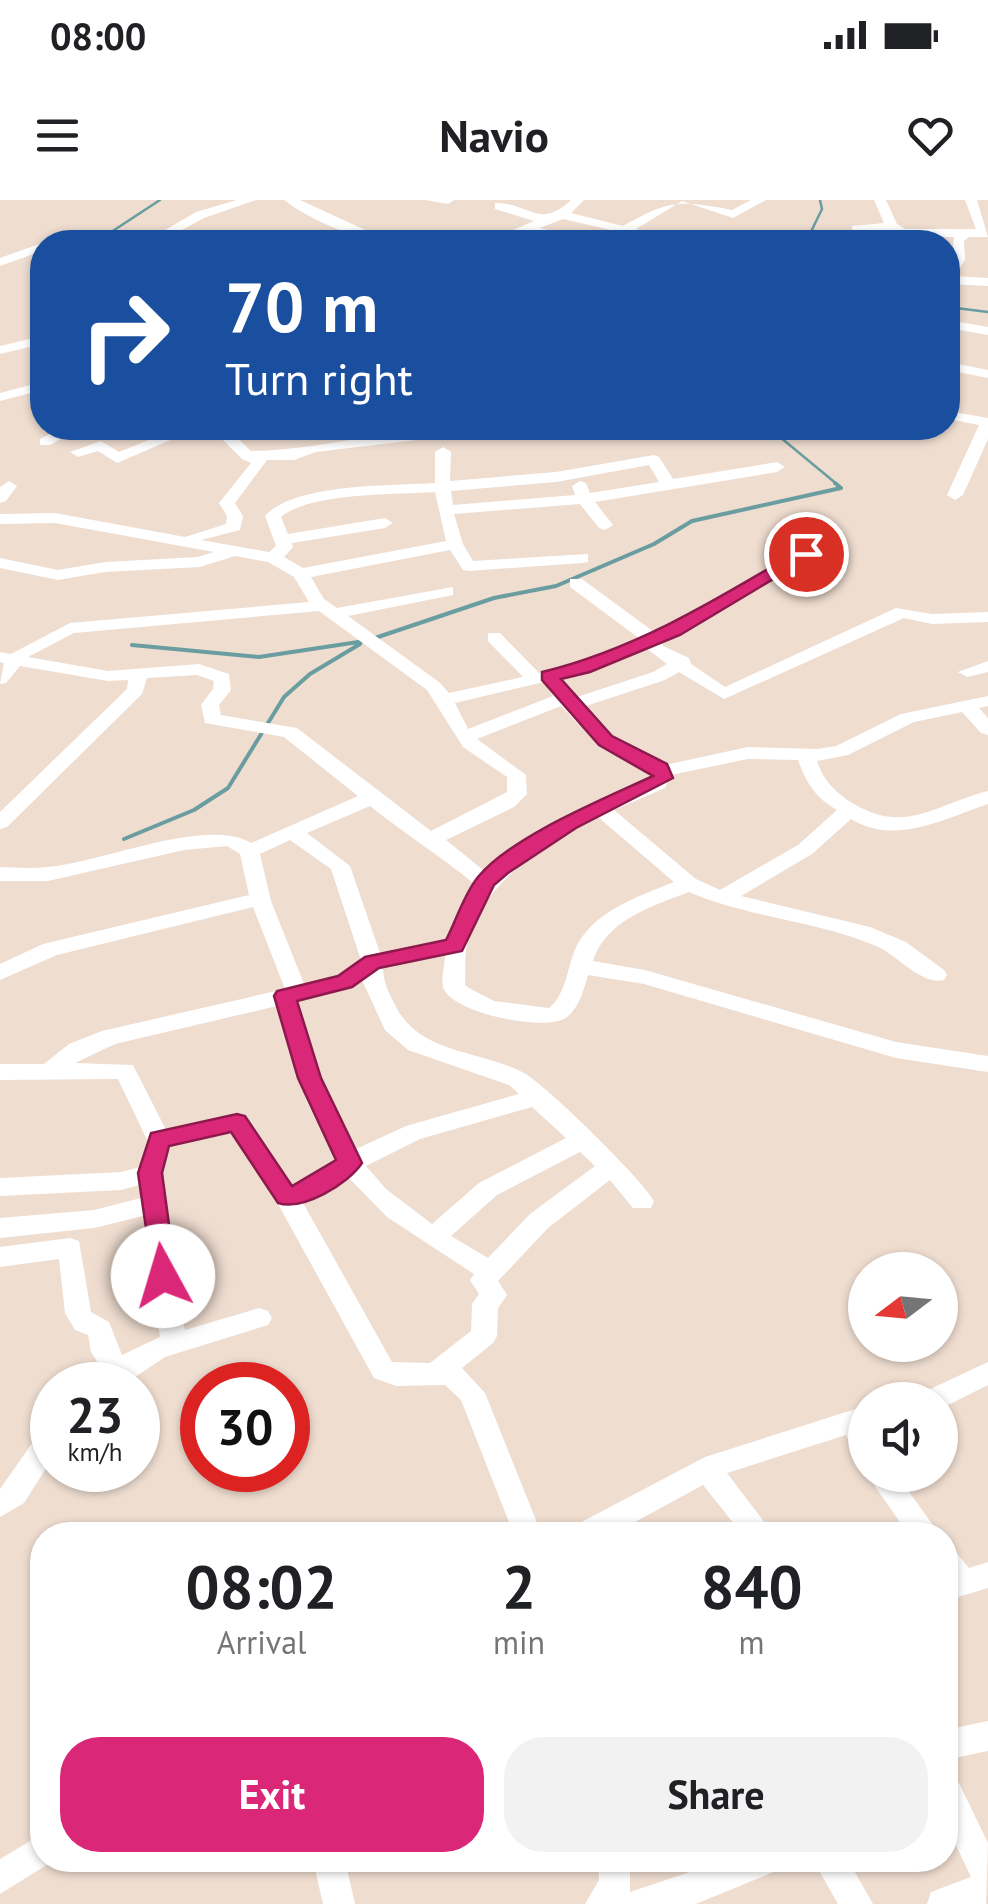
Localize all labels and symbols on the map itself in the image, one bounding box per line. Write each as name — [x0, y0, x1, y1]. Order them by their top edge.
pin — [764, 512, 849, 597]
position arrow — [111, 1224, 215, 1328]
north arrow — [848, 1252, 958, 1362]
speed limit sign: 30 — [180, 1362, 310, 1492]

